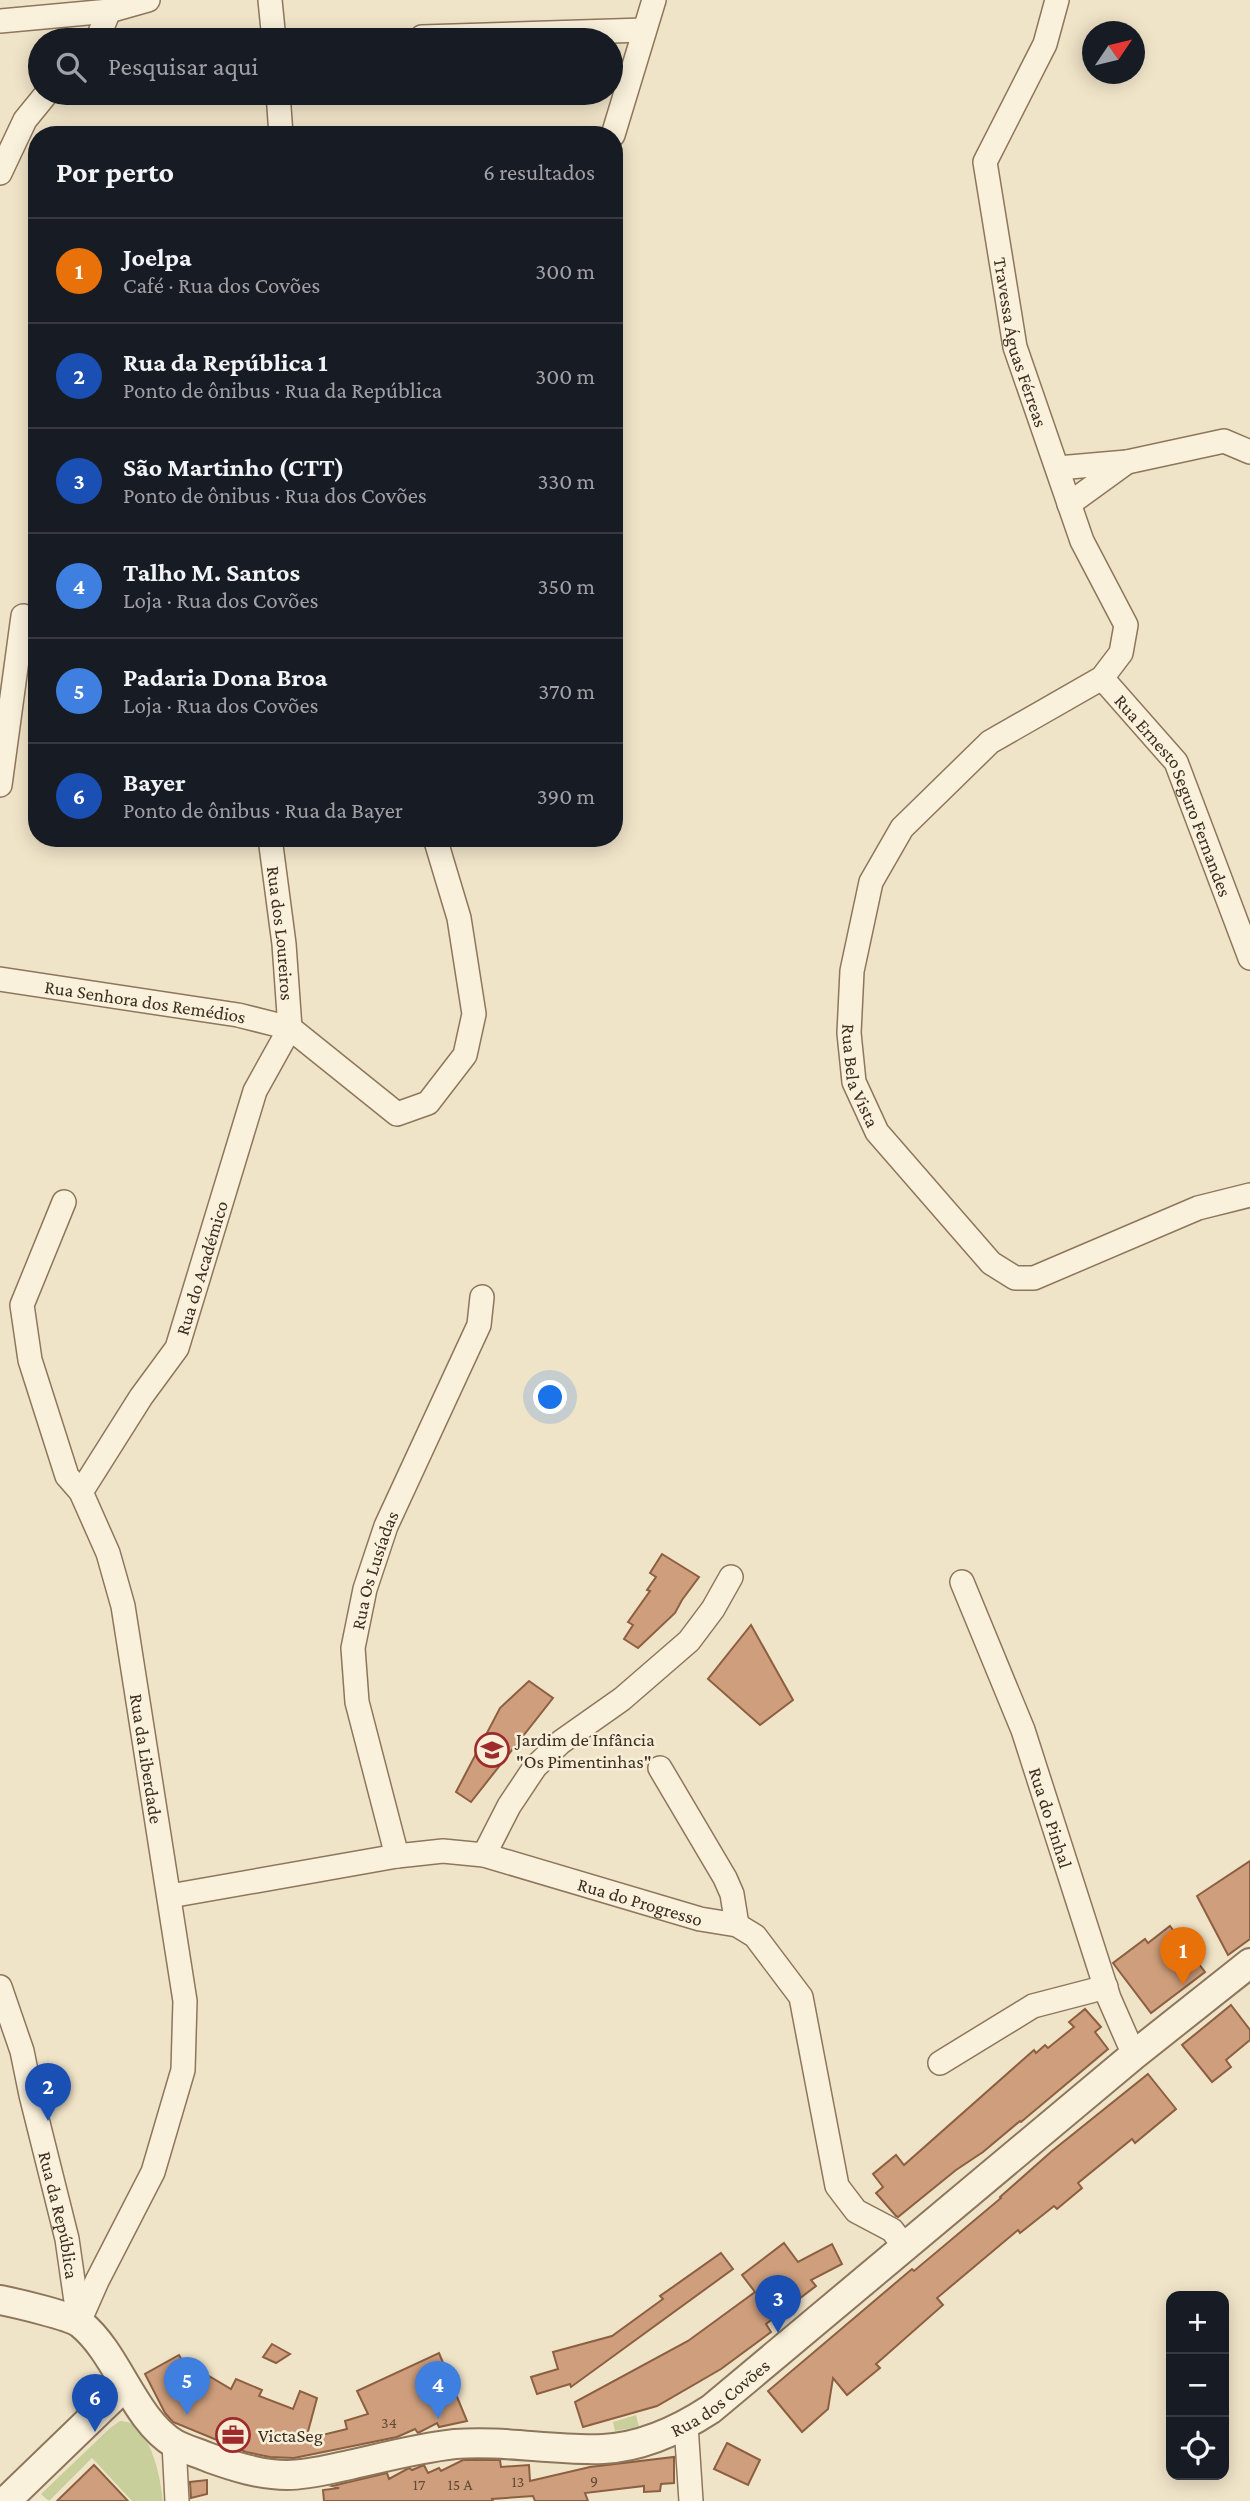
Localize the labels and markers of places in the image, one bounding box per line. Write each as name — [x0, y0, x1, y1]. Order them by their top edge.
place label: Jardim de Infância "Os Pimentinhas" — [514, 1729, 655, 1772]
school or university icon: Jardim de Infância "Os Pimentinhas" — [473, 1731, 511, 1769]
pin: 1 — [1160, 1927, 1206, 1985]
pin: 2 — [25, 2063, 71, 2121]
pin: 3 — [755, 2275, 801, 2333]
pin: 5 — [164, 2357, 210, 2415]
pin: 4 — [415, 2361, 461, 2419]
pin: 6 — [72, 2374, 118, 2432]
office icon: VictaSeg — [214, 2416, 252, 2454]
place label: VictaSeg — [258, 2425, 323, 2446]

